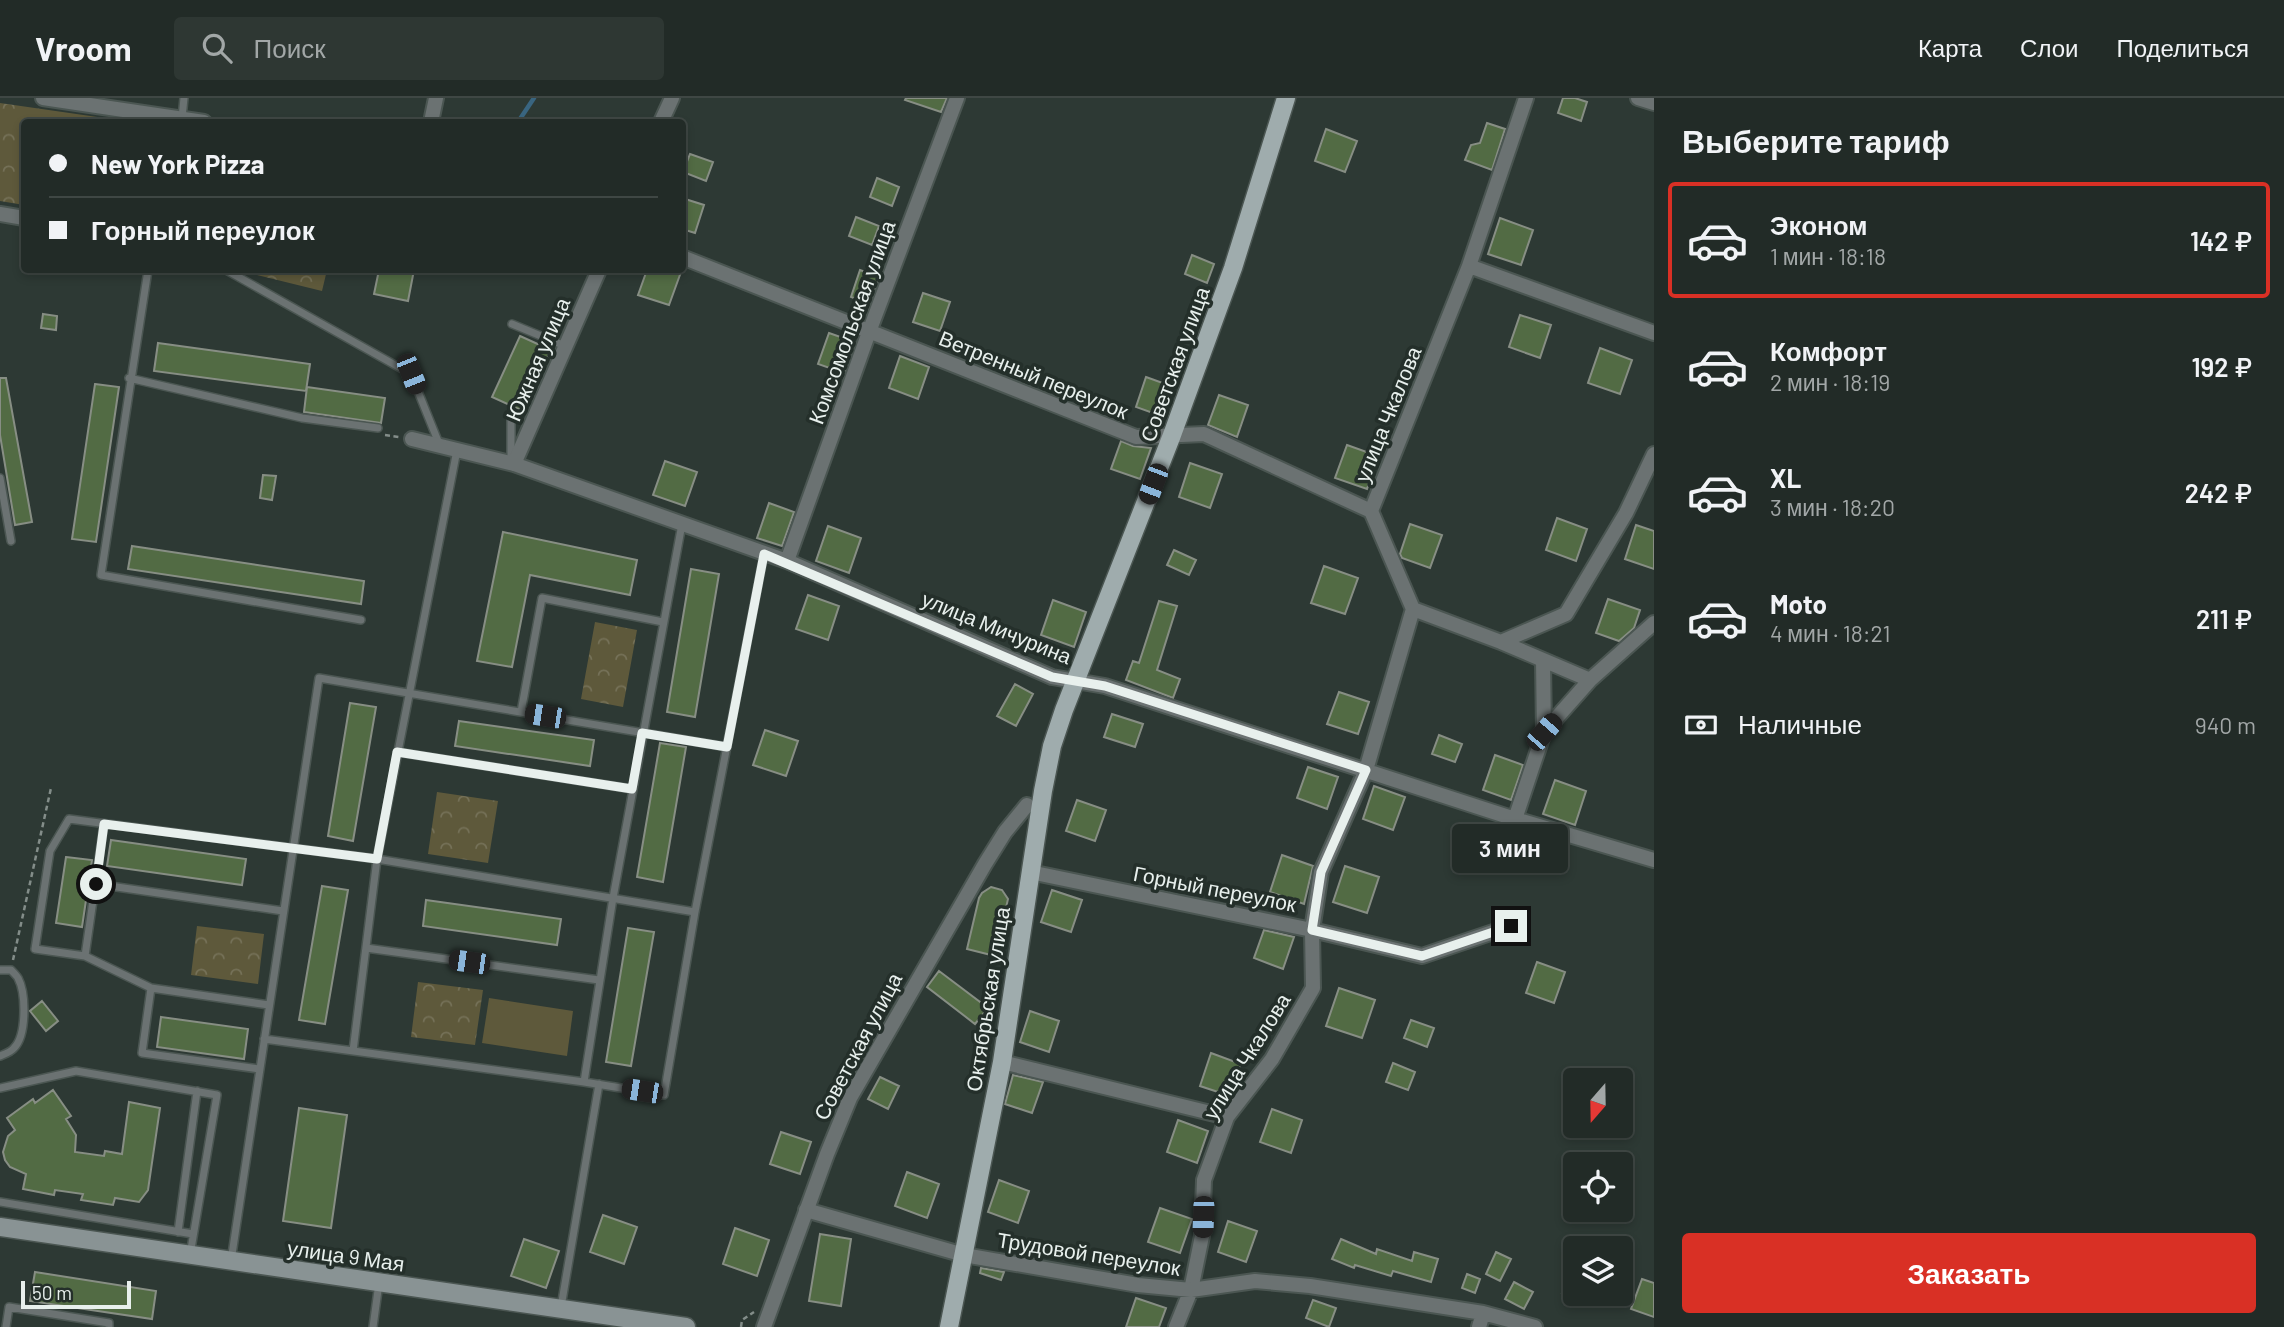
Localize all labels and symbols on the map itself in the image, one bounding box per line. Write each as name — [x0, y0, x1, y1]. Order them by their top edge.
street label: Комсомольская улица — [803, 217, 900, 427]
street label: Советская улица — [1134, 283, 1214, 445]
street label: Южная улица — [500, 293, 574, 425]
street label: Ветренный переулок — [936, 325, 1133, 424]
street label: улица Чкалова — [1348, 342, 1426, 485]
car — [394, 351, 429, 397]
car — [1136, 461, 1171, 507]
street label: улица Мичурина — [919, 586, 1076, 668]
car — [523, 702, 568, 730]
car — [1523, 709, 1566, 755]
callout: 3 мин — [1453, 824, 1569, 874]
street label: Горный переулок — [1131, 860, 1299, 916]
route start — [80, 868, 112, 900]
street label: Октябрьская улица — [960, 905, 1014, 1093]
route end — [1495, 910, 1527, 942]
car — [447, 949, 492, 975]
street label: Советская улица — [808, 968, 907, 1124]
street label: улица Чкалова — [1197, 988, 1295, 1124]
north arrow — [1563, 1068, 1633, 1138]
car — [620, 1077, 665, 1105]
car — [1192, 1196, 1215, 1238]
street label: Трудовой переулок — [996, 1226, 1183, 1280]
street label: улица 9 Мая — [286, 1234, 406, 1276]
scale bar — [21, 1278, 131, 1310]

